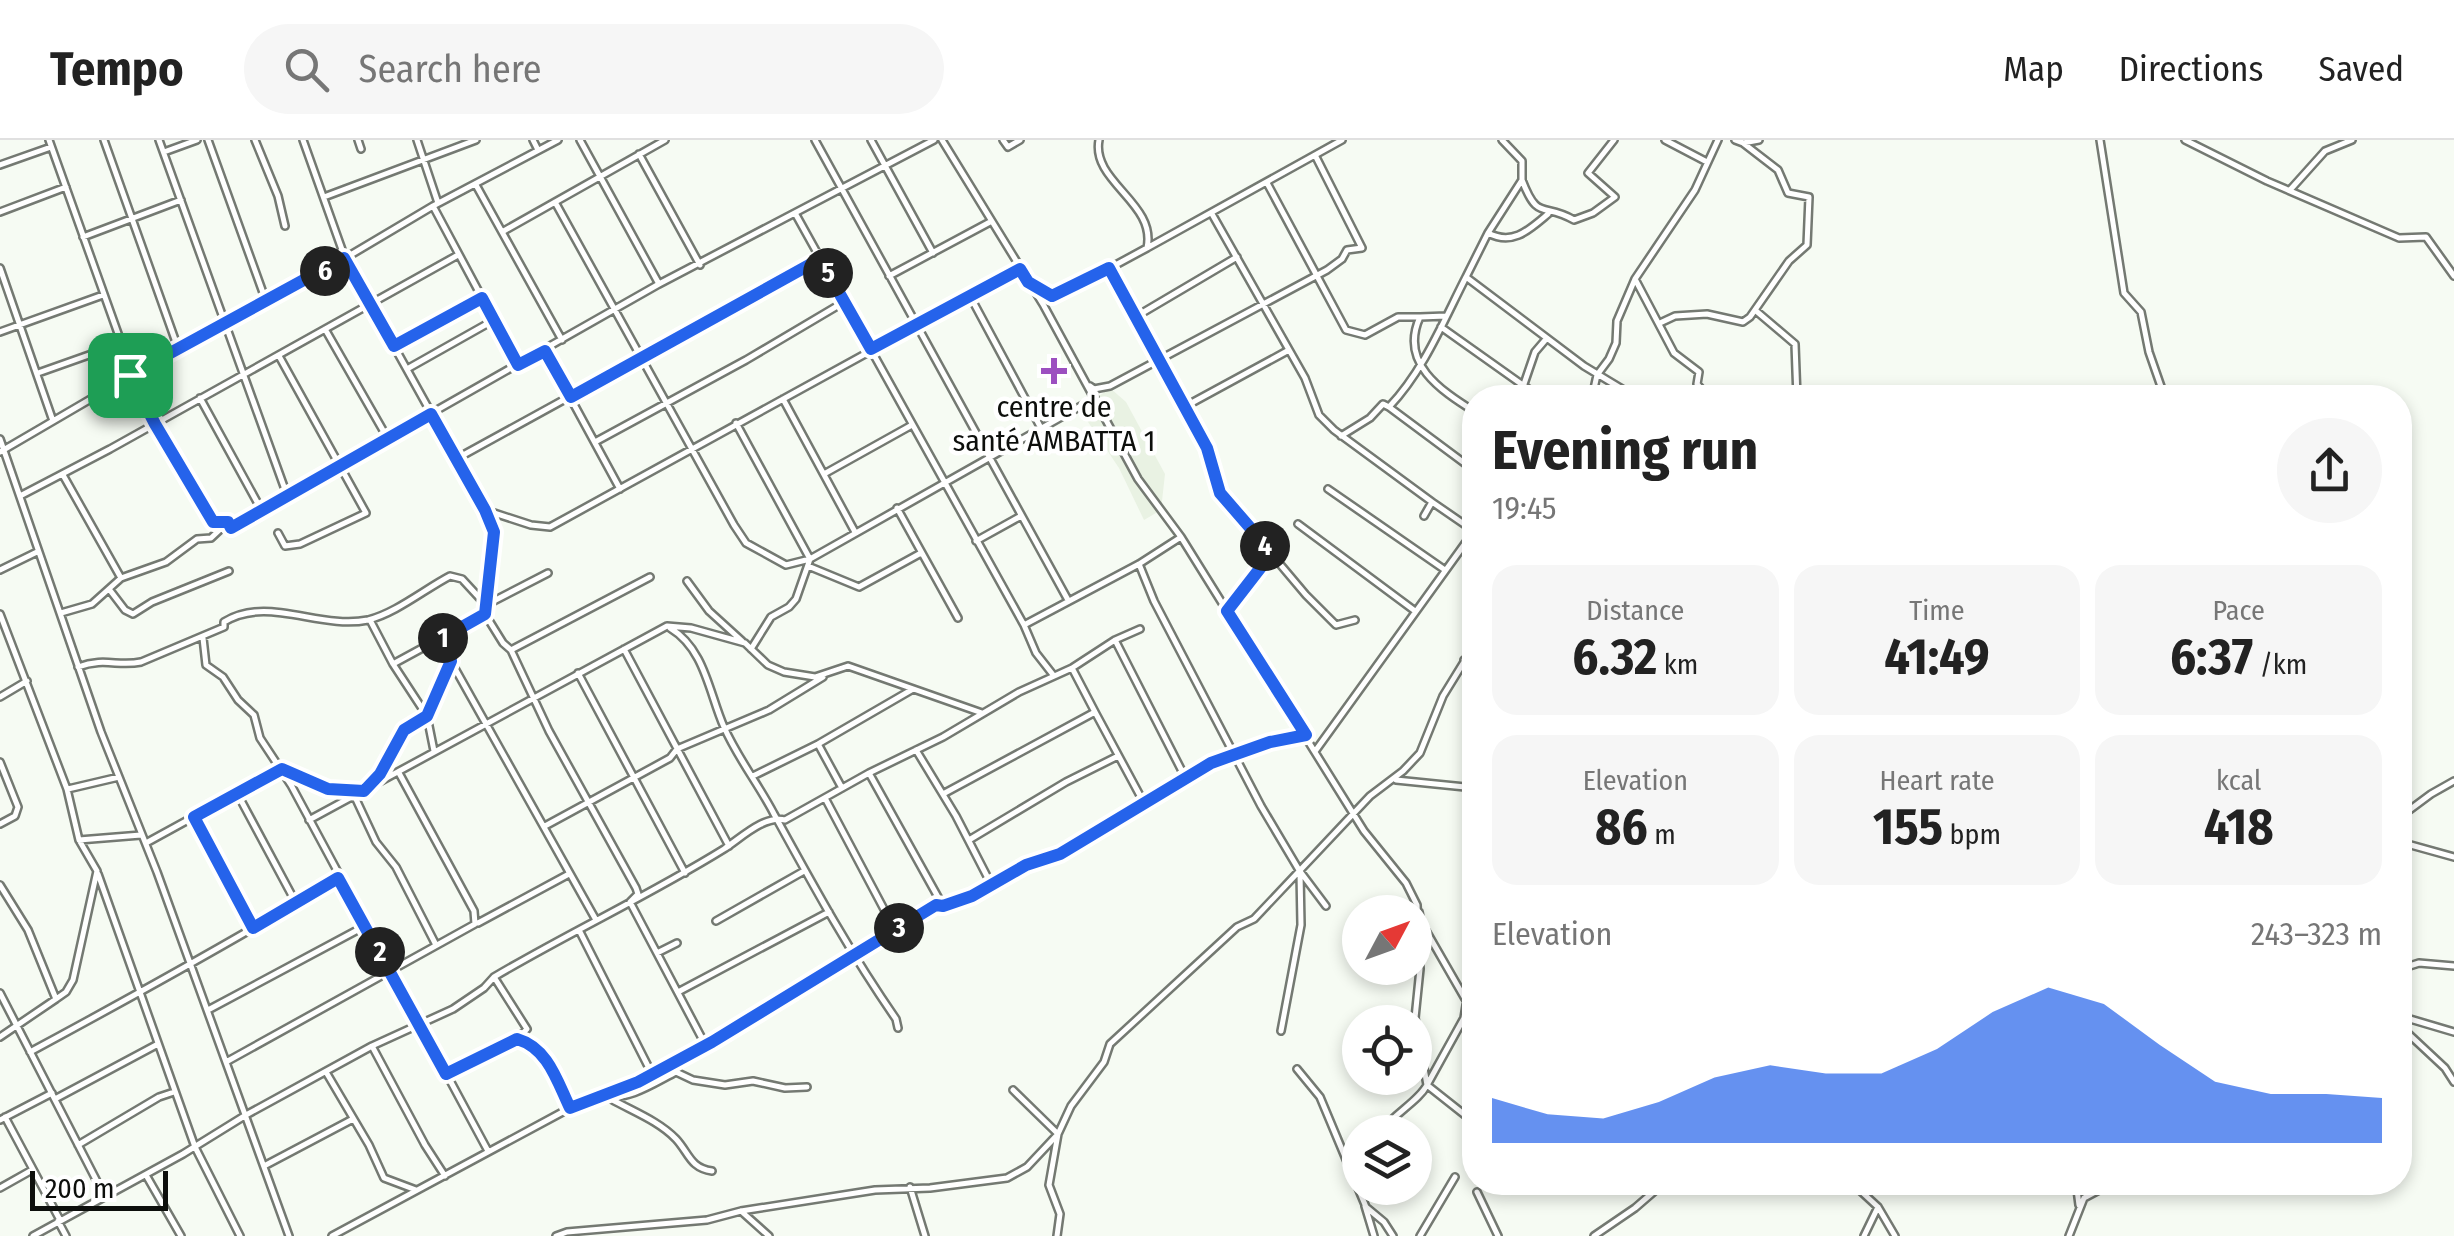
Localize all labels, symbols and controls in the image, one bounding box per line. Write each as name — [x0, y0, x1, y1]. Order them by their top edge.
search box — [244, 24, 944, 114]
text: Tempo — [50, 40, 184, 98]
icon: search — [279, 42, 334, 97]
text: Search here — [359, 46, 542, 92]
text: Map — [2003, 48, 2064, 90]
text: Directions — [2119, 48, 2264, 90]
text: Saved — [2319, 48, 2404, 90]
pin: 6 — [300, 246, 350, 296]
pin: 5 — [803, 248, 853, 298]
text: 6 — [318, 254, 332, 287]
text: 5 — [821, 256, 835, 289]
pin — [88, 333, 173, 418]
icon: arrive — [103, 348, 158, 403]
marker: centre de santé AMBATTA 1 — [1041, 358, 1067, 384]
place label: centre de santé AMBATTA 1 — [953, 389, 1155, 459]
text: Evening run — [1492, 418, 1758, 484]
button: share — [2277, 418, 2382, 523]
text: 19:45 — [1492, 489, 1557, 527]
pin: 4 — [1240, 521, 1290, 571]
text: 4 — [1258, 529, 1272, 562]
text: Distance — [1586, 594, 1684, 627]
text: Time — [1909, 594, 1965, 627]
text: Pace — [2213, 594, 2265, 627]
pin: 1 — [418, 613, 468, 663]
text: 1 — [437, 621, 449, 654]
text: 6.32 — [1572, 627, 1657, 687]
text: 41:49 — [1884, 627, 1990, 687]
text: 6:37 — [2170, 627, 2253, 687]
text: km — [1657, 648, 1698, 681]
text: /km — [2253, 648, 2307, 681]
text: Elevation — [1583, 764, 1688, 797]
text: Heart rate — [1880, 764, 1994, 797]
text: kcal — [2216, 764, 2261, 797]
text: 86 — [1595, 797, 1648, 857]
text: 155 — [1873, 797, 1943, 857]
text: 418 — [2204, 797, 2274, 857]
text: m — [1648, 818, 1676, 851]
text: bpm — [1943, 818, 2001, 851]
north arrow — [1342, 895, 1432, 985]
map controls — [1342, 895, 1432, 1205]
pin: 3 — [874, 903, 924, 953]
text: 3 — [892, 911, 906, 944]
text: Elevation — [1492, 915, 1612, 953]
text: 243–323 m — [2251, 915, 2382, 953]
pin: 2 — [355, 927, 405, 977]
text: 2 — [374, 935, 386, 968]
button: locate — [1342, 1005, 1432, 1095]
button: layers — [1342, 1115, 1432, 1205]
scale bar — [30, 1166, 168, 1210]
text: 200 m — [45, 1172, 115, 1205]

